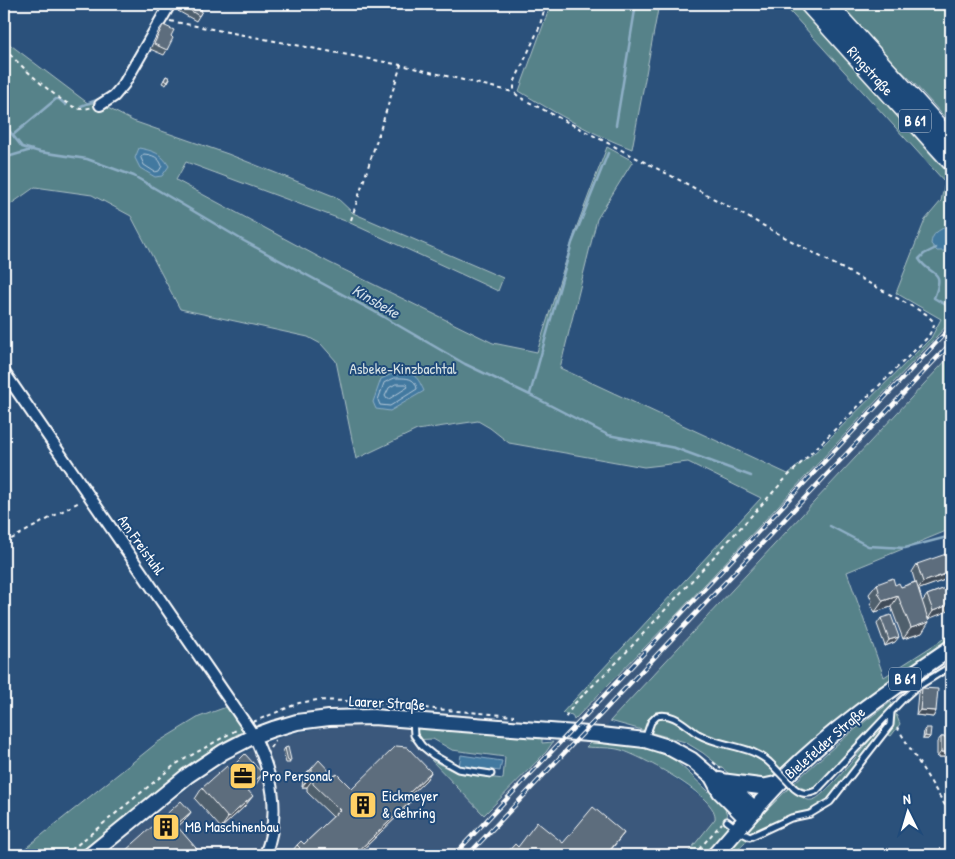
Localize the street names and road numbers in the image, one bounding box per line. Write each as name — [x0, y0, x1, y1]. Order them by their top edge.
street label: Ringstraße — [842, 41, 898, 100]
road number: B 61 — [899, 110, 931, 132]
street label: Am Freistuhl — [113, 510, 170, 579]
road number: B 61 — [889, 668, 921, 691]
street label: Laarer Straße — [349, 690, 426, 715]
street label: Bielefelder Straße — [780, 702, 870, 784]

